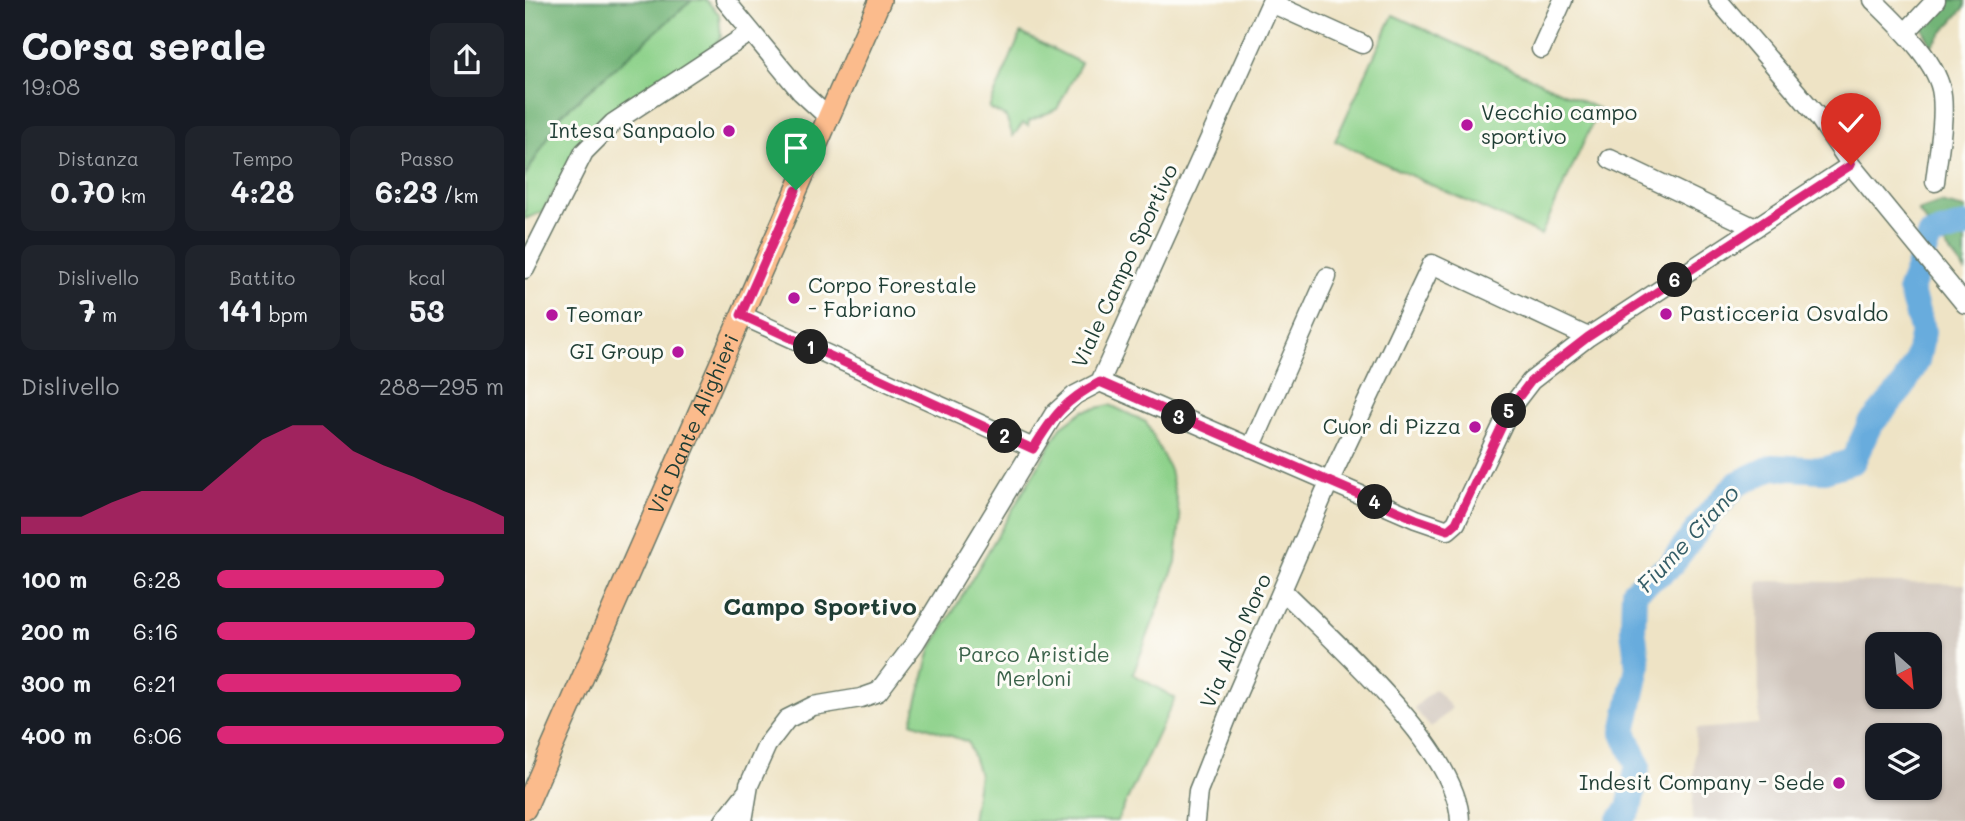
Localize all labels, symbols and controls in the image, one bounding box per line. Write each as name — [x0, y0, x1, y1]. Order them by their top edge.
text: Corsa serale — [21, 20, 266, 70]
button: share — [430, 23, 504, 97]
text: 19:08 — [21, 71, 80, 101]
pin — [1821, 93, 1881, 165]
place label: Vecchio campo sportivo — [1481, 98, 1637, 149]
icon: check — [1832, 104, 1870, 142]
place label: Intesa Sanpaolo — [549, 116, 715, 143]
marker: Vecchio campo sportivo — [1459, 117, 1475, 133]
pin — [766, 118, 826, 190]
marker: Intesa Sanpaolo — [721, 123, 737, 139]
icon: arrive — [777, 129, 815, 167]
text: Distanza — [58, 146, 139, 171]
text: Tempo — [232, 146, 293, 171]
text: Passo — [400, 146, 453, 171]
street label: Viale Campo Sportivo — [1065, 159, 1183, 372]
text: 0.70 — [50, 171, 115, 211]
text: 4:28 — [231, 171, 294, 211]
text: 6:23 — [375, 171, 437, 211]
text: km — [115, 183, 146, 208]
text: /km — [437, 183, 479, 208]
pin: 6 — [1657, 262, 1693, 298]
text: Dislivello — [58, 265, 139, 290]
text: Battito — [230, 265, 295, 290]
text: kcal — [408, 265, 446, 290]
text: 6 — [1669, 267, 1680, 292]
place label: Corpo Forestale - Fabriano — [808, 271, 977, 322]
text: 7 — [79, 290, 96, 330]
text: 141 — [217, 290, 263, 330]
text: 53 — [409, 290, 445, 330]
marker: Corpo Forestale - Fabriano — [786, 290, 802, 306]
place label: Pasticceria Osvaldo — [1680, 299, 1888, 326]
place label: Teomar — [566, 300, 644, 327]
text: m — [96, 302, 117, 327]
text: bpm — [263, 302, 308, 327]
marker: Pasticceria Osvaldo — [1658, 306, 1674, 322]
marker: Teomar — [544, 307, 560, 323]
street label: Via Dante Alighieri — [641, 329, 744, 518]
pin: 1 — [793, 330, 829, 364]
text: 1 — [806, 334, 815, 359]
place label: GI Group — [570, 337, 664, 364]
marker: GI Group — [670, 344, 686, 360]
text: Dislivello — [21, 371, 119, 401]
text: 288–295 m — [379, 371, 504, 401]
pin: 5 — [1492, 394, 1527, 428]
text: 5 — [1503, 398, 1514, 423]
pin: 3 — [1161, 400, 1197, 434]
text: 3 — [1173, 404, 1184, 429]
place label: Cuor di Pizza — [1323, 412, 1461, 439]
pin: 2 — [987, 418, 1023, 453]
marker: Cuor di Pizza — [1467, 419, 1483, 435]
text: 2 — [999, 423, 1010, 448]
water label: Fiume Giano — [1630, 478, 1745, 599]
pin: 4 — [1357, 484, 1393, 520]
text: 4 — [1368, 489, 1381, 514]
text: 100 m — [21, 564, 87, 594]
text: 6:28 — [133, 564, 181, 594]
street label: Via Aldo Moro — [1193, 569, 1276, 712]
district label: Campo Sportivo — [723, 590, 917, 621]
text: 200 m — [21, 616, 90, 646]
text: 6:16 — [133, 616, 178, 646]
north arrow — [1865, 632, 1943, 709]
map controls — [1865, 632, 1942, 800]
park label: Parco Aristide Merloni — [958, 640, 1110, 691]
text: 300 m — [21, 668, 91, 698]
text: 6:21 — [133, 668, 177, 698]
text: 400 m — [21, 720, 92, 750]
text: 6:06 — [133, 720, 182, 750]
button: layers — [1865, 723, 1942, 800]
place label: Indesit Company - Sede — [1579, 768, 1825, 795]
marker: Indesit Company - Sede — [1831, 775, 1847, 791]

